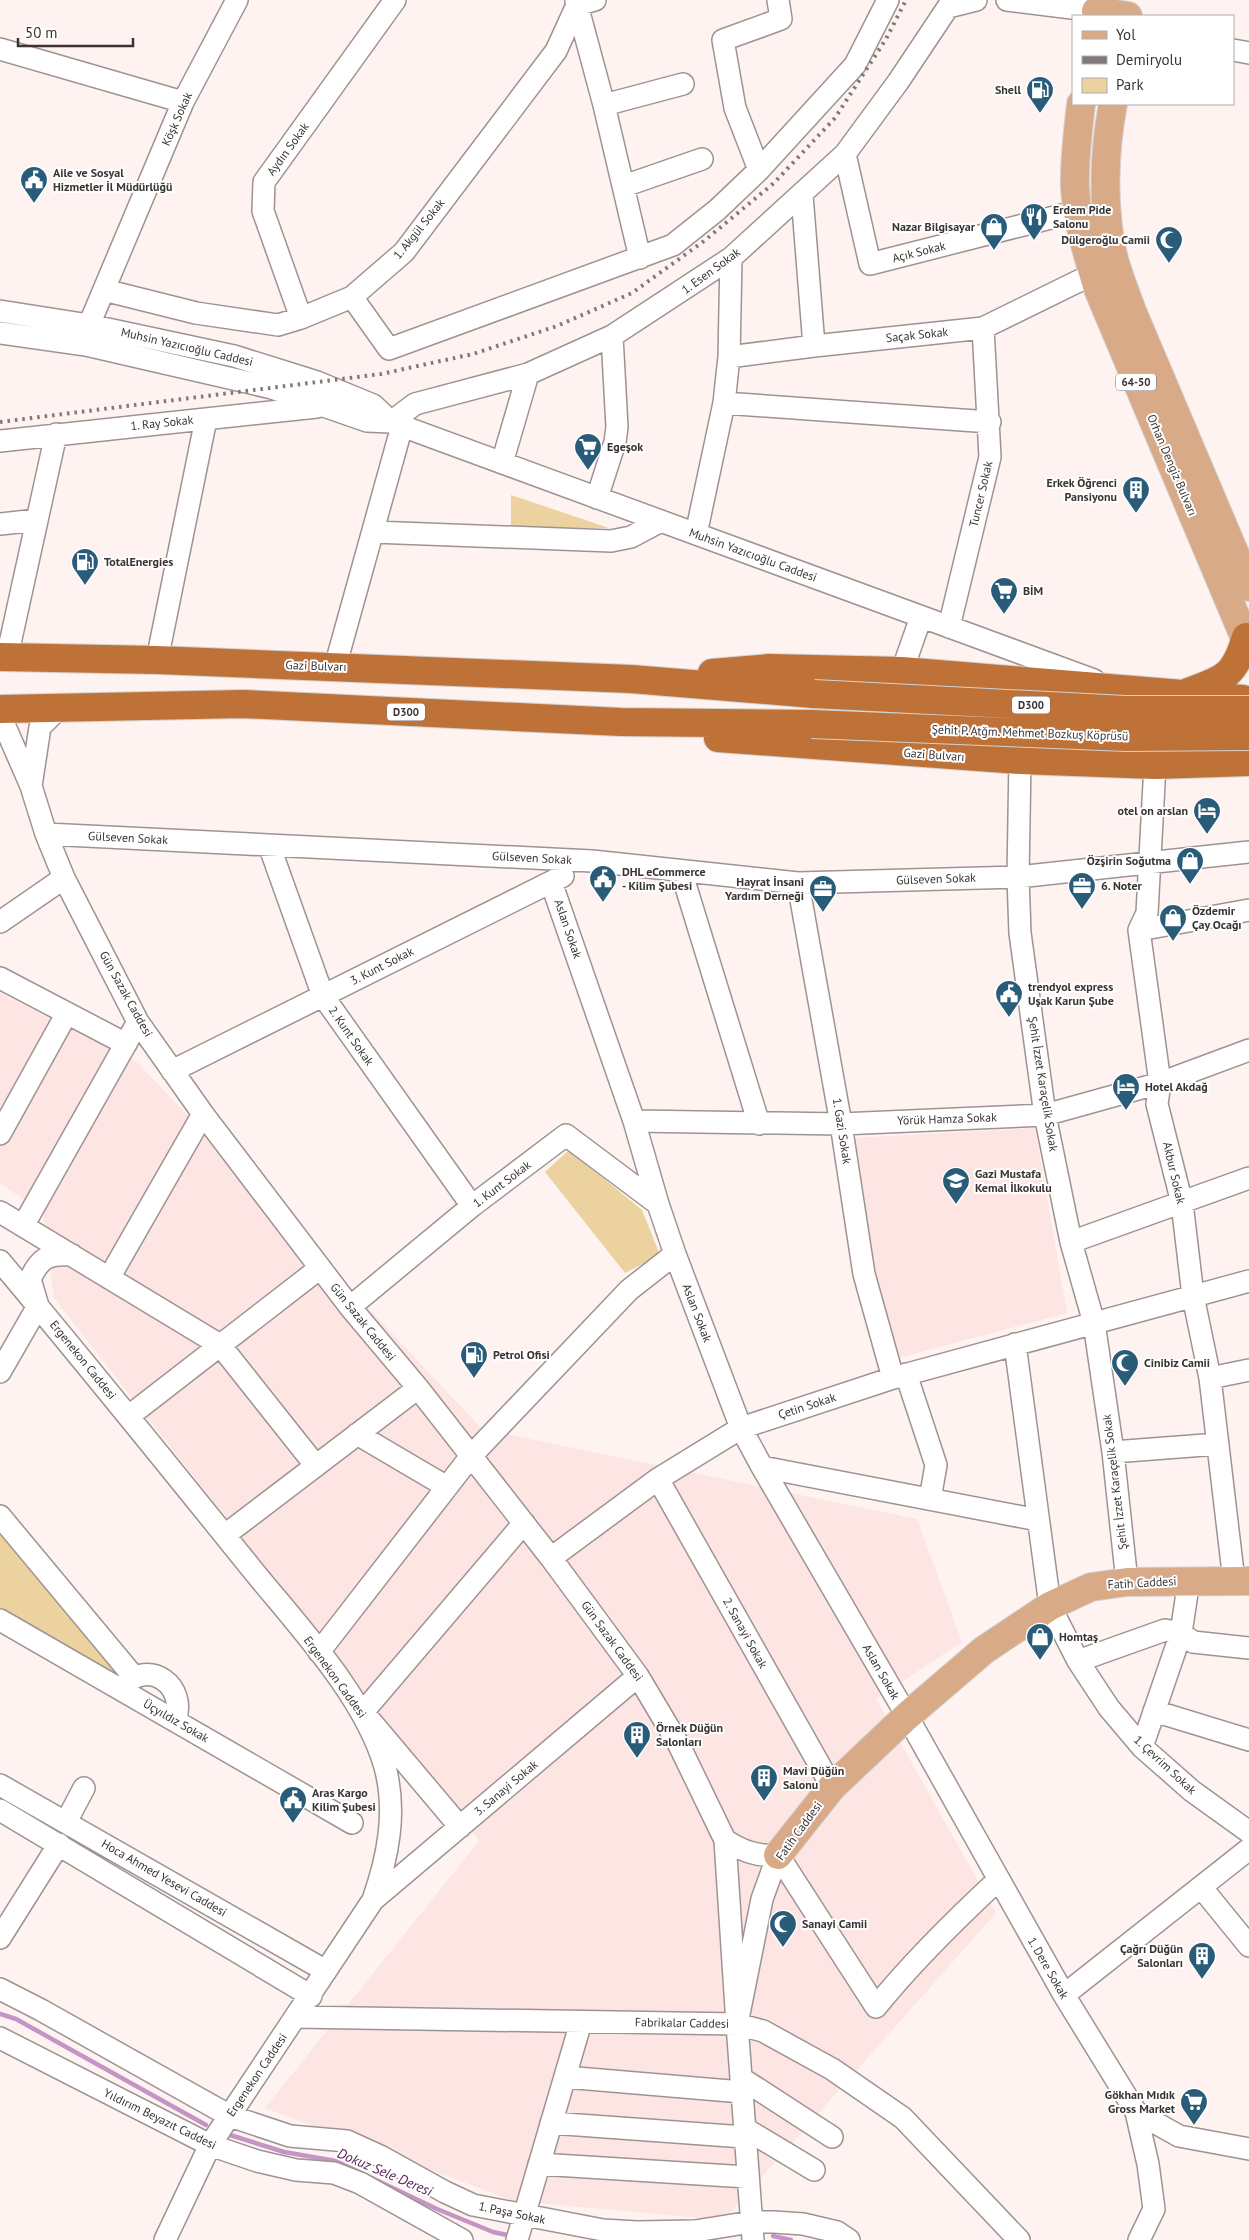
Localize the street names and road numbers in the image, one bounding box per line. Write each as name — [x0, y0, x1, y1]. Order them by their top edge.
street label: Köşk Sokak — [158, 89, 195, 148]
street label: Aydın Sokak — [263, 119, 312, 178]
street label: 1. Akgül Sokak — [390, 195, 448, 262]
street label: Açık Sokak — [891, 238, 947, 265]
street label: 1. Esen Sokak — [678, 244, 743, 297]
street label: Muhsin Yazıcıoğlu Caddesi — [120, 324, 255, 369]
street label: Saçak Sokak — [885, 324, 949, 345]
road number: 64-50 — [1116, 374, 1156, 391]
street label: 1. Ray Sokak — [130, 412, 194, 433]
street label: Orhan Dengiz Bulvarı — [1144, 412, 1201, 518]
street label: Tuncer Sokak — [966, 459, 995, 528]
street label: Muhsin Yazıcıoğlu Caddesi — [687, 524, 819, 585]
street label: Gazi Bulvarı — [285, 657, 347, 674]
road number: D300 — [1012, 696, 1050, 714]
road number: D300 — [387, 704, 425, 720]
street label: Şehit P. Atğm. Mehmet Bozkuş Köprüsü — [931, 722, 1129, 743]
street label: Gazi Bulvarı — [903, 745, 965, 764]
street label: Gülseven Sokak — [88, 828, 169, 847]
street label: Gülseven Sokak — [492, 848, 573, 867]
street label: Gülseven Sokak — [896, 870, 976, 887]
street label: Aslan Sokak — [551, 897, 586, 961]
street label: 3. Kunt Sokak — [348, 943, 416, 988]
street label: Gün Sazak Caddesi — [97, 948, 156, 1039]
street label: 2. Kunt Sokak — [325, 1003, 377, 1068]
street label: Şehit İzzet Karaçelik Sokak — [1025, 1015, 1062, 1153]
street label: 1. Gazi Sokak — [830, 1097, 855, 1165]
street label: Yörük Hamza Sokak — [897, 1109, 997, 1128]
street label: Akbur Sokak — [1160, 1140, 1189, 1206]
street label: 1. Kunt Sokak — [470, 1157, 534, 1210]
street label: Gün Sazak Caddesi — [327, 1280, 399, 1364]
street label: Aslan Sokak — [679, 1281, 716, 1344]
street label: Ergenekon Caddesi — [47, 1317, 120, 1402]
street label: Çetin Sokak — [776, 1389, 838, 1422]
street label: Şehit İzzet Karaçelik Sokak — [1099, 1413, 1130, 1551]
street label: Fatih Caddesi — [1107, 1573, 1177, 1592]
street label: 2. Sanayi Sokak — [720, 1595, 771, 1671]
street label: Gün Sazak Caddesi — [578, 1598, 647, 1684]
street label: Ergenekon Caddesi — [301, 1633, 370, 1721]
street label: Aslan Sokak — [860, 1641, 903, 1702]
street label: Üçyıldız Sokak — [141, 1696, 212, 1746]
street label: 1. Çevrim Sokak — [1131, 1732, 1200, 1798]
street label: 3. Sanayi Sokak — [471, 1756, 541, 1819]
street label: Fatih Caddesi — [772, 1798, 825, 1863]
street label: Hoca Ahmed Yesevi Caddesi — [99, 1836, 230, 1920]
street label: 1. Dere Sokak — [1025, 1934, 1072, 2002]
street label: Fabrikalar Caddesi — [635, 2014, 729, 2031]
street label: Ergenekon Caddesi — [223, 2030, 290, 2119]
street label: Yıldırım Beyazıt Caddesi — [101, 2085, 219, 2152]
street label: 1. Paşa Sokak — [477, 2198, 547, 2227]

